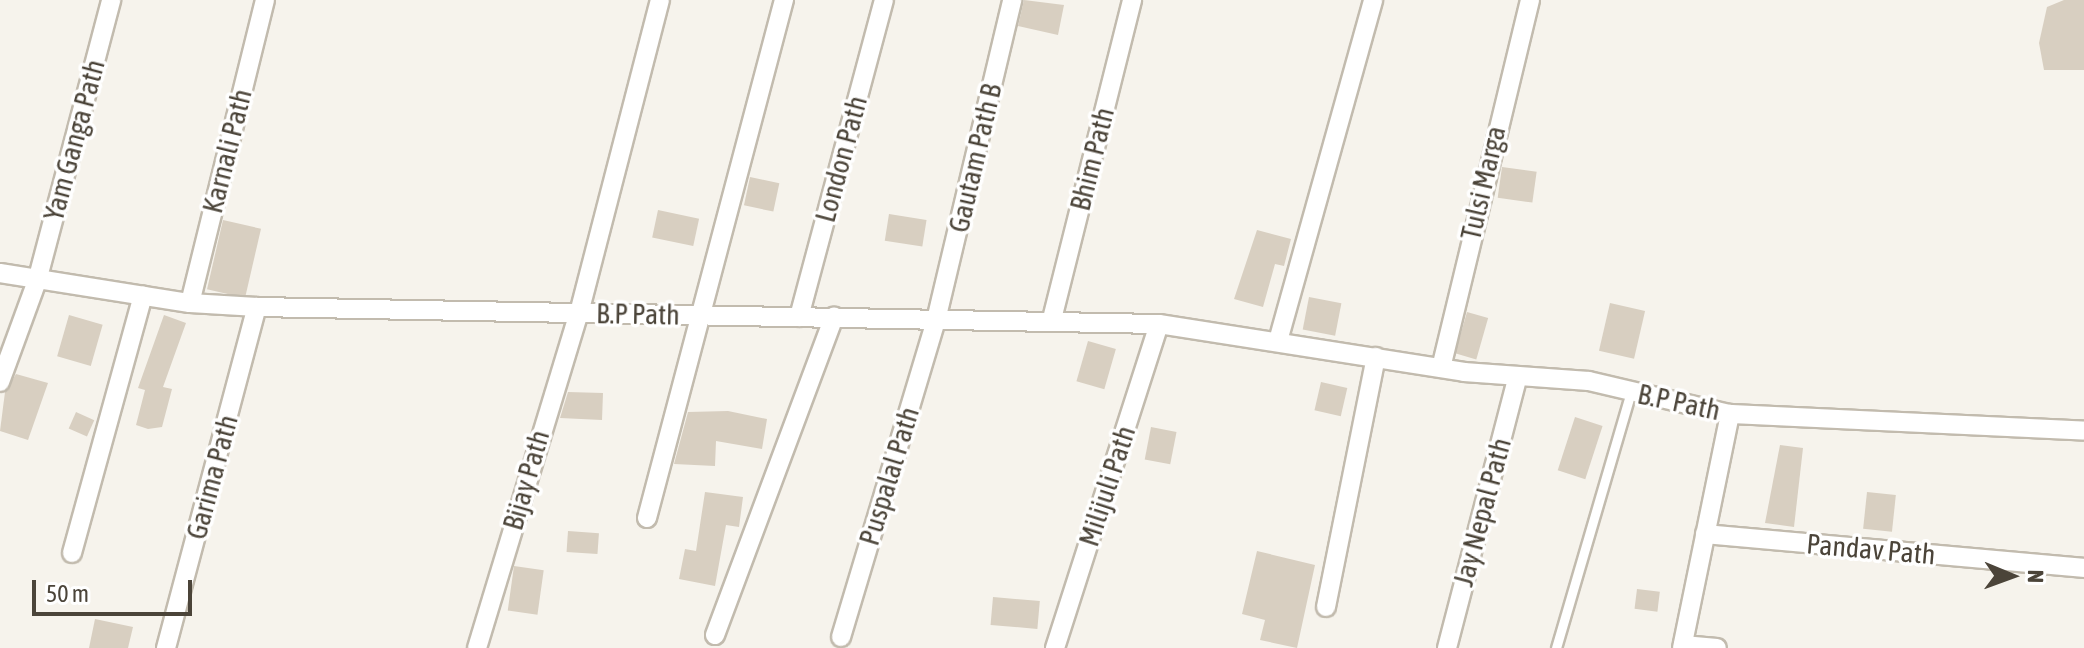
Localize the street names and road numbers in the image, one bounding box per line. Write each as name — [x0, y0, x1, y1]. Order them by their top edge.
street label: Yam Ganga Path — [36, 56, 112, 224]
street label: Gautam Path B — [942, 80, 1008, 236]
street label: Karnali Path — [195, 86, 259, 216]
street label: London Path — [808, 92, 874, 226]
street label: Bhim Path — [1063, 104, 1121, 214]
street label: Tulsi Marga — [1454, 123, 1512, 243]
street label: B.P Path — [596, 296, 680, 332]
street label: B.P Path — [1635, 377, 1723, 427]
street label: Puspalal Path — [852, 403, 926, 549]
street label: Garima Path — [179, 411, 245, 543]
street label: Milijuli Path — [1072, 422, 1142, 550]
street label: Bijay Path — [496, 426, 556, 534]
street label: Jay Nepal Path — [1446, 434, 1518, 590]
street label: Pandav Path — [1805, 527, 1937, 571]

